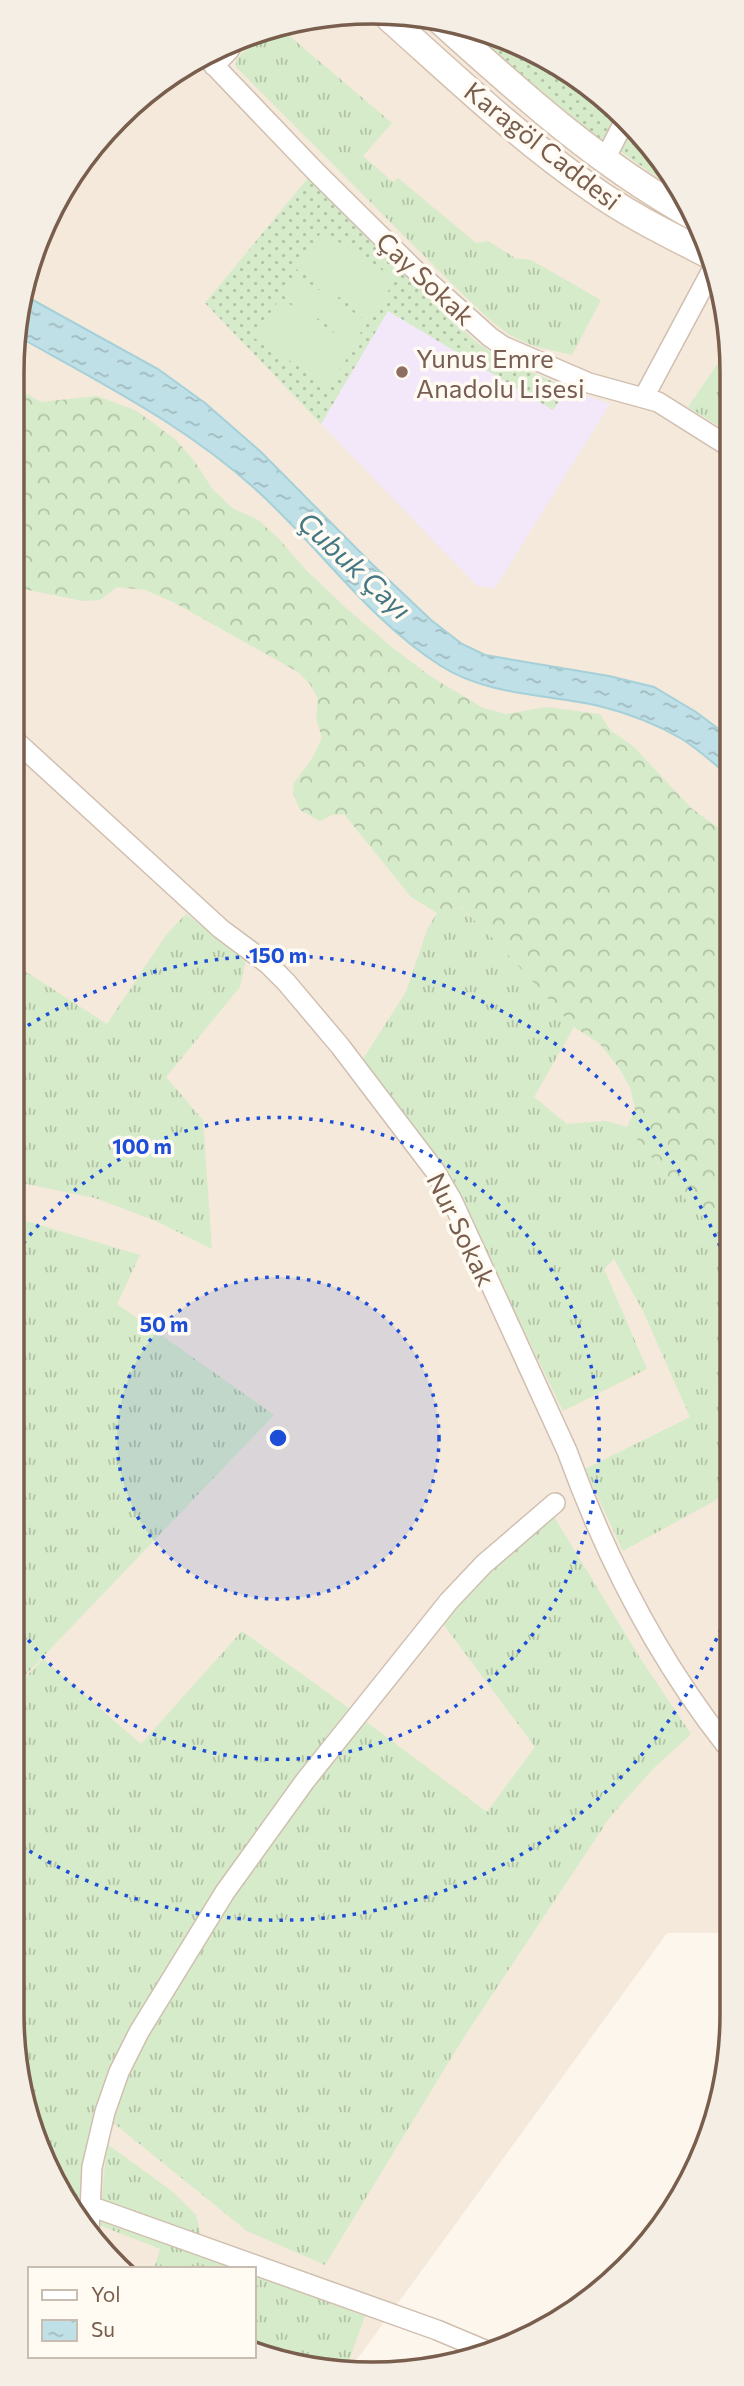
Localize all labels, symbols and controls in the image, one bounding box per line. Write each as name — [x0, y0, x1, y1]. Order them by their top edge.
street label: Karagöl Caddesi — [459, 74, 627, 216]
street label: Çay Sokak — [371, 225, 481, 331]
place label: Yunus Emre Anadolu Lisesi — [416, 342, 585, 403]
marker: Yunus Emre Anadolu Lisesi — [394, 364, 410, 380]
water label: Çubuk Çayı — [291, 504, 419, 626]
text: 150 m — [249, 942, 307, 967]
text: 100 m — [112, 1133, 172, 1158]
street label: Nur Sokak — [421, 1167, 503, 1291]
text: 50 m — [140, 1311, 188, 1336]
centre of rings — [266, 1426, 290, 1450]
legend — [28, 2267, 256, 2358]
text: Yol — [91, 2281, 121, 2306]
text: Su — [91, 2316, 115, 2341]

